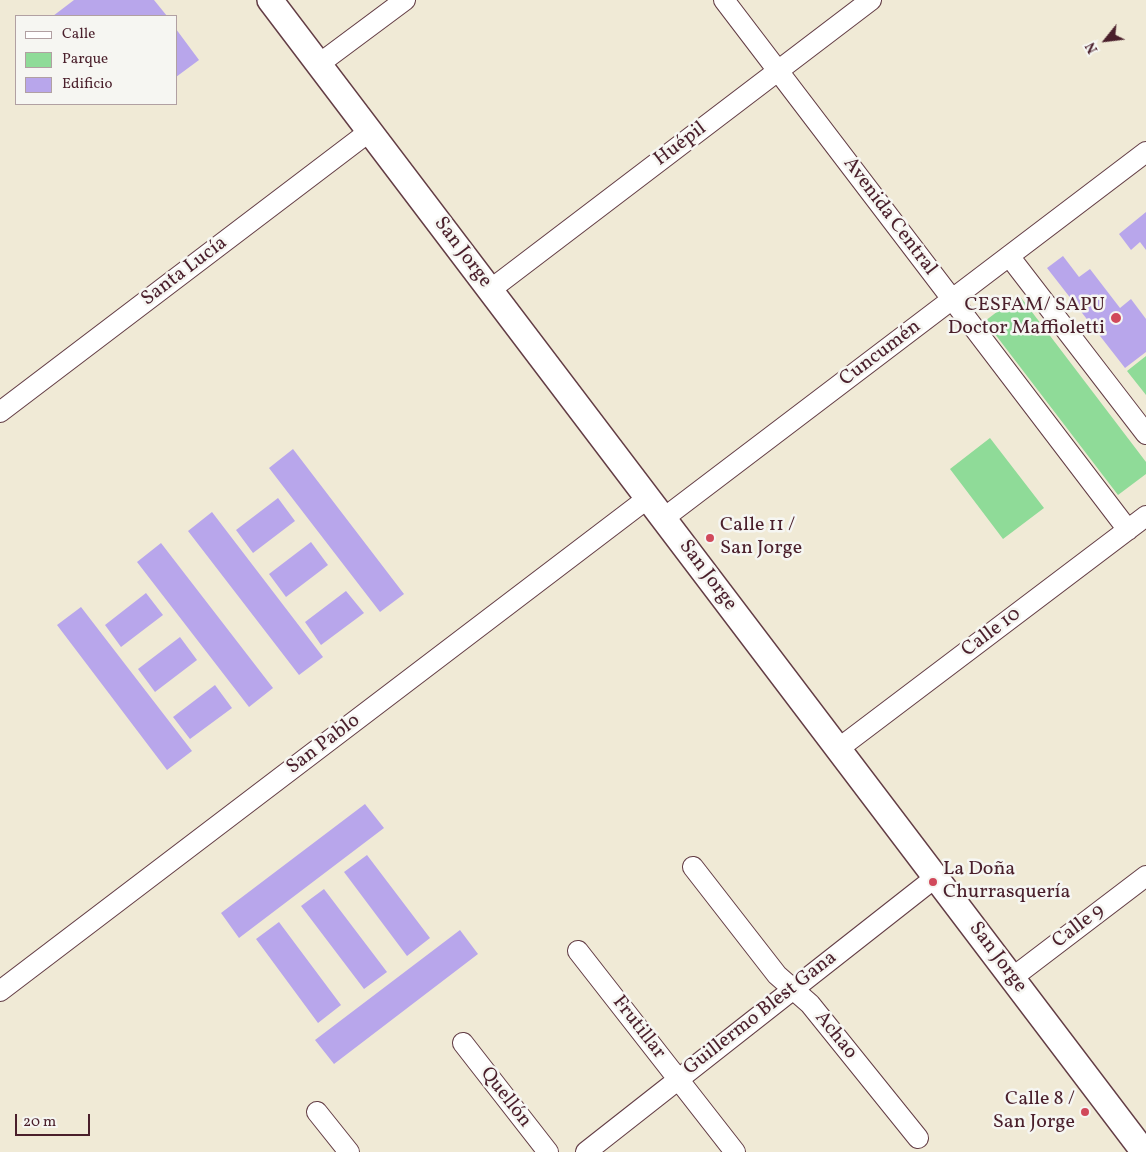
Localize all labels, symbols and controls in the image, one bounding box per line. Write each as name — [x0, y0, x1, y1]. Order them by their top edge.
legend — [15, 15, 178, 105]
north arrow — [1081, 15, 1131, 65]
text: Calle — [62, 24, 95, 45]
text: N — [1082, 38, 1103, 57]
text: Parque — [62, 49, 108, 70]
text: Edificio — [62, 74, 113, 95]
street label: Huépil — [650, 118, 712, 172]
street label: Avenida Central — [837, 153, 941, 281]
street label: San Jorge — [428, 213, 496, 293]
street label: Santa Lucía — [137, 232, 233, 312]
place label: CESFAM/ SAPU Doctor Maffioletti — [948, 294, 1105, 341]
marker: CESFAM/ SAPU Doctor Maffioletti — [1109, 311, 1123, 325]
street label: Cuncumén — [836, 316, 926, 392]
place label: Calle 11 / San Jorge — [720, 514, 802, 561]
marker: Calle 11 / San Jorge — [704, 532, 716, 544]
street label: San Jorge — [673, 536, 741, 616]
street label: Calle 10 — [958, 603, 1026, 663]
street label: San Pablo — [282, 710, 366, 780]
place label: La Doña Churrasquería — [943, 858, 1071, 905]
marker: La Doña Churrasquería — [927, 876, 939, 888]
street label: Calle 9 — [1048, 900, 1110, 954]
street label: San Jorge — [963, 918, 1031, 998]
street label: Guillermo Blest Gana — [680, 947, 842, 1081]
street label: Frutillar — [606, 992, 670, 1064]
street label: Achao — [808, 1007, 862, 1065]
street label: Quellón — [474, 1063, 536, 1133]
place label: Calle 8 / San Jorge — [993, 1088, 1075, 1135]
scale bar — [18, 1104, 92, 1136]
marker: Calle 8 / San Jorge — [1079, 1106, 1091, 1118]
text: 20 m — [23, 1112, 56, 1133]

